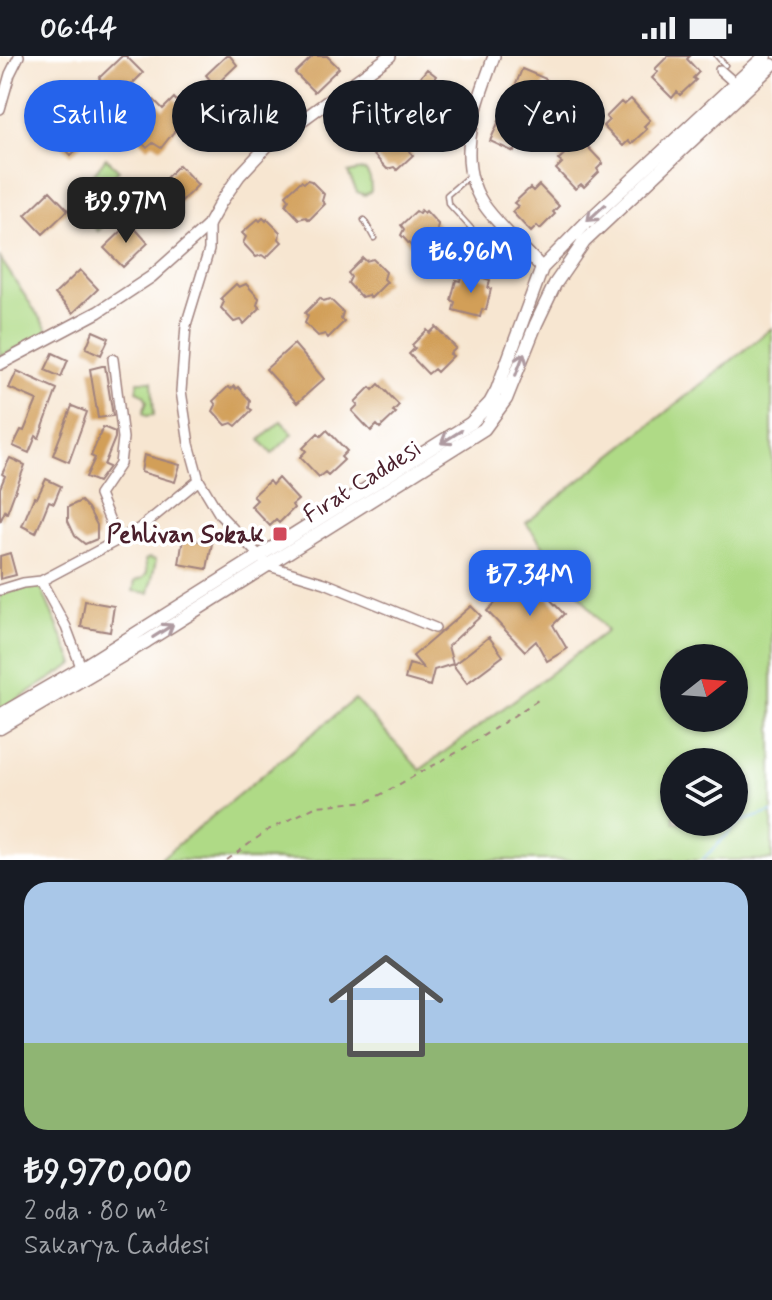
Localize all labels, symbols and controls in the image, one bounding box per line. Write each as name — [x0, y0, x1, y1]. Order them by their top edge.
text: 06:44 — [40, 9, 117, 48]
chip: Satılık — [24, 80, 156, 152]
chip: Kiralık — [172, 80, 307, 152]
chip: Filtreler — [323, 80, 479, 152]
chip: Yeni — [495, 80, 605, 152]
pin: ₺9.97M — [61, 177, 191, 245]
text: ₺9.97M — [85, 186, 167, 220]
one-way arrow — [587, 204, 607, 222]
pin: ₺6.96M — [406, 227, 536, 295]
text: ₺6.96M — [429, 236, 513, 270]
one-way arrow — [514, 352, 528, 377]
one-way arrow — [440, 429, 463, 445]
street label: Fırat Caddesi — [298, 434, 428, 531]
place label: Pehlivan Sokak — [107, 520, 264, 551]
marker: Pehlivan Sokak — [271, 525, 289, 543]
pin: ₺7.34M — [465, 550, 595, 618]
text: ₺7.34M — [487, 559, 573, 593]
one-way arrow — [151, 623, 174, 639]
north arrow — [660, 644, 748, 732]
map controls — [660, 644, 748, 836]
button: layers — [660, 748, 748, 836]
icon: home — [314, 934, 458, 1078]
text: ₺9,970,000 — [24, 1150, 192, 1195]
text: 2 oda · 80 m² — [24, 1195, 168, 1229]
text: Sakarya Caddesi — [24, 1229, 210, 1263]

